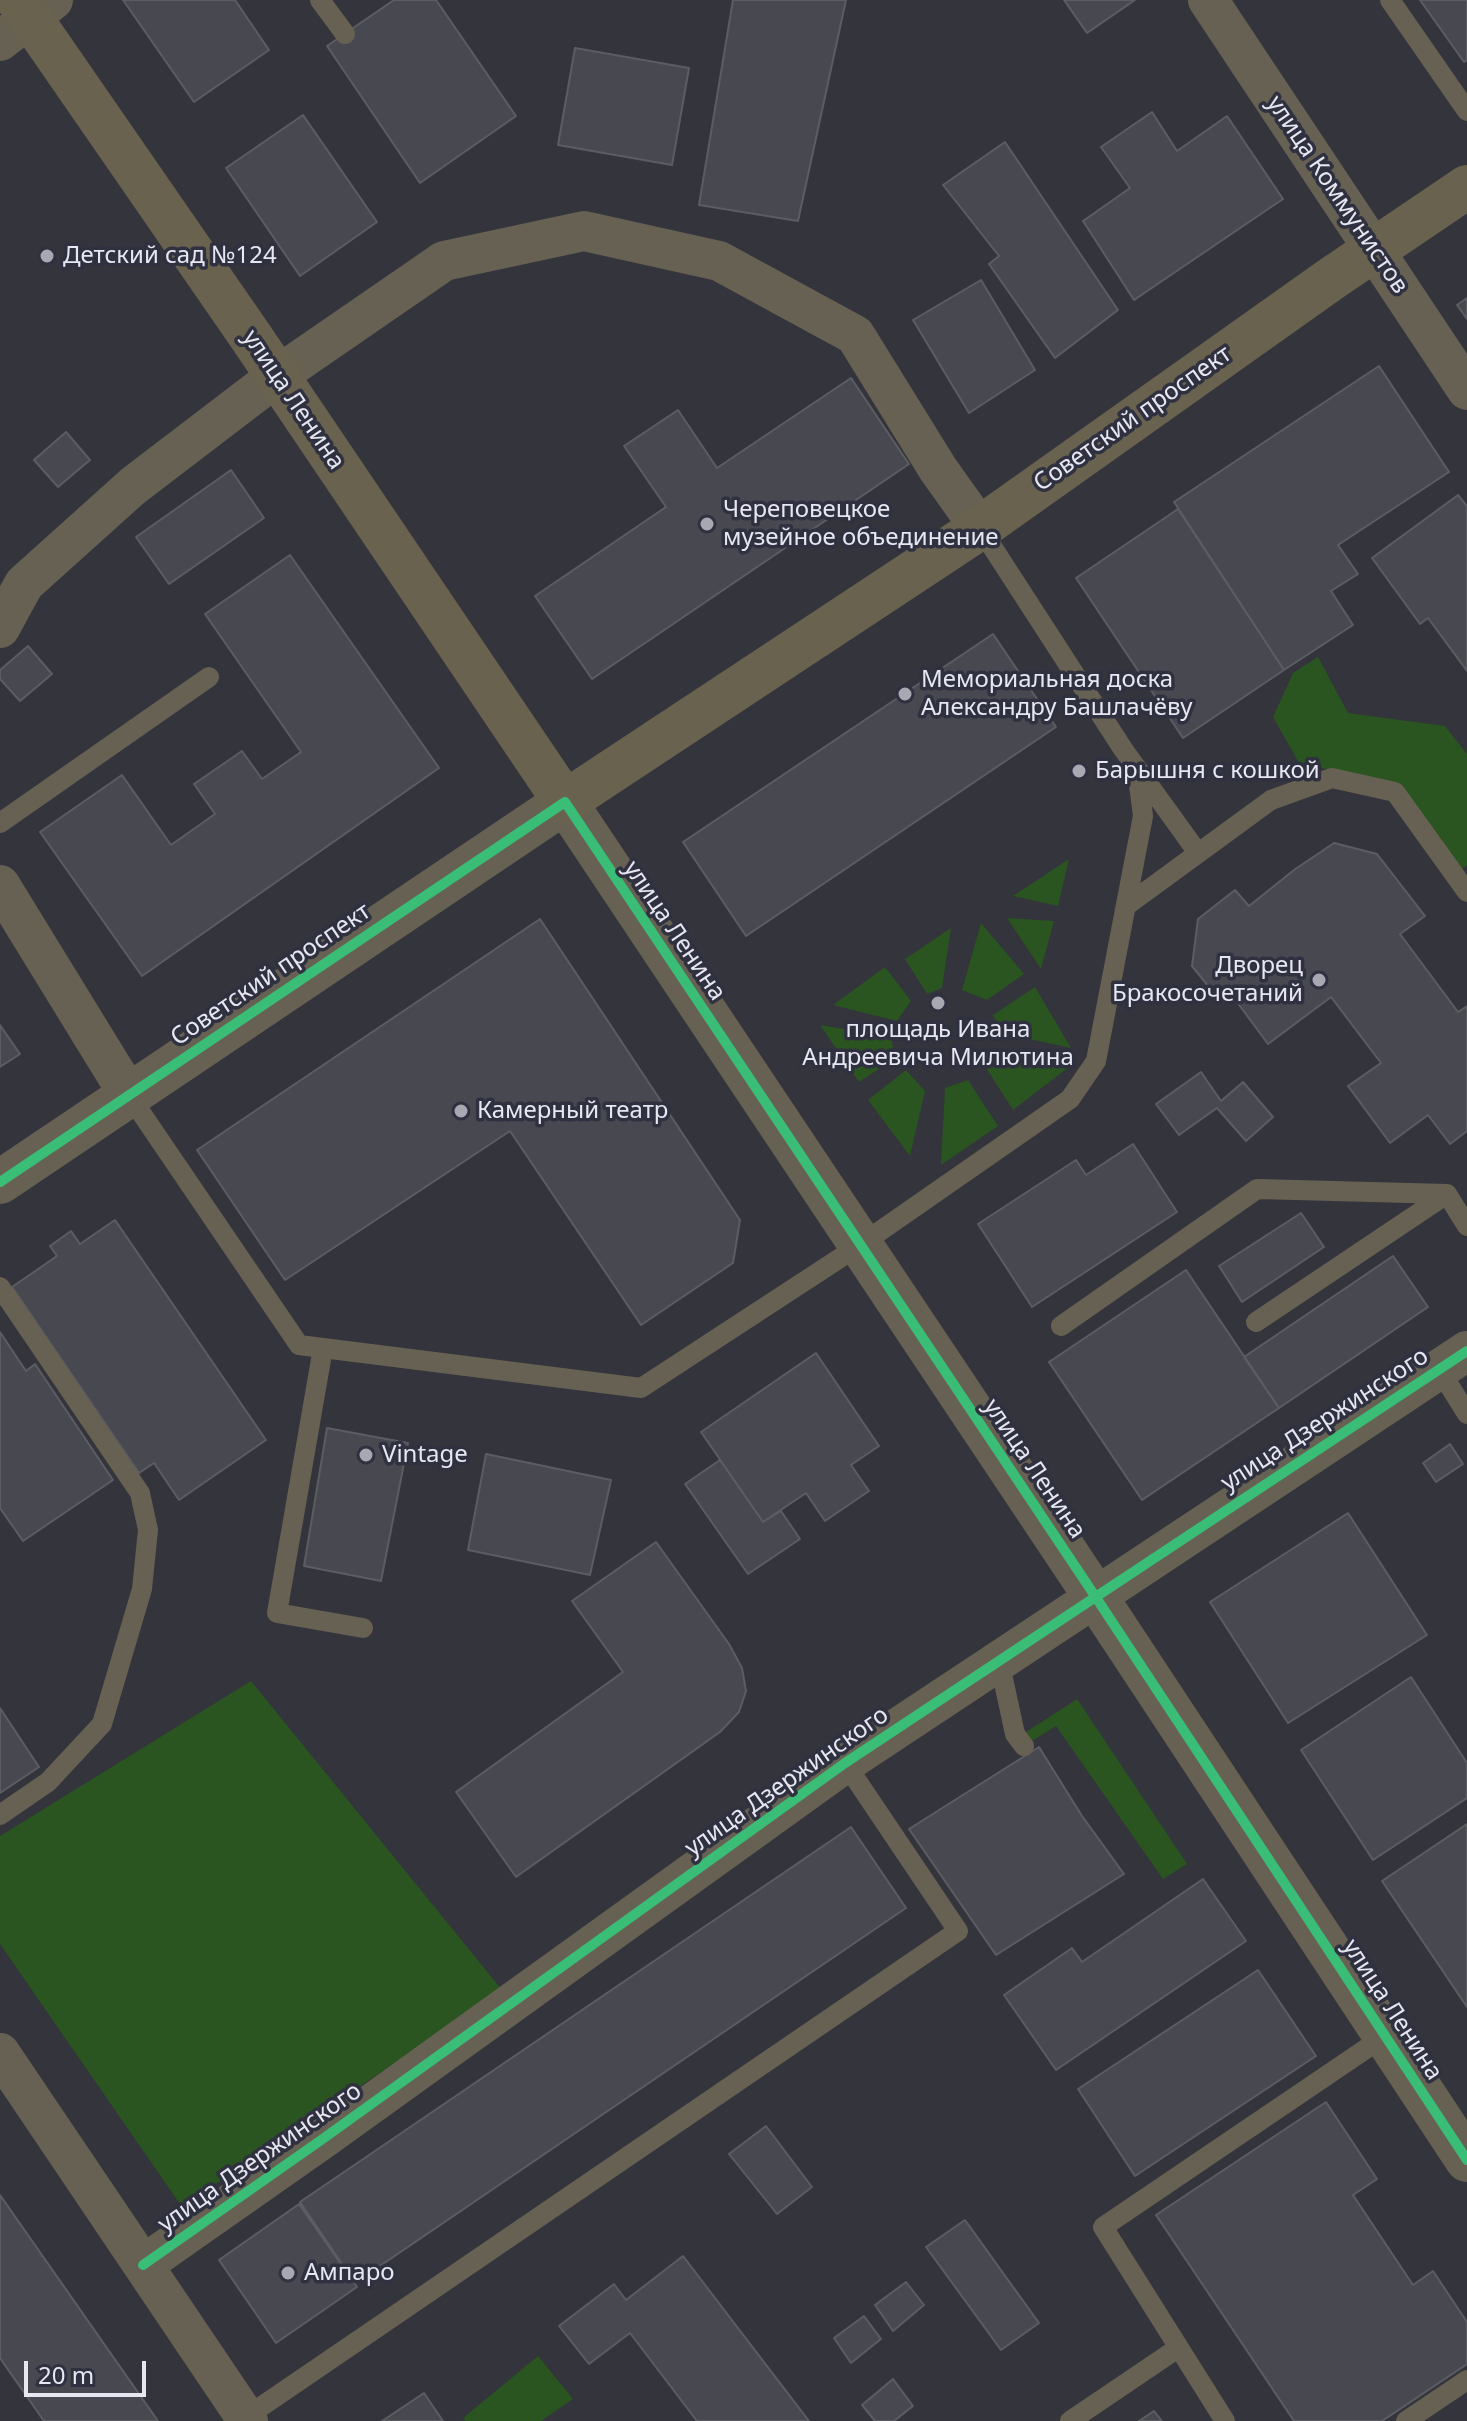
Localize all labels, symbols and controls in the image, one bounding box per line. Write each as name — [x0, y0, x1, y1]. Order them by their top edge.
street label: улица Коммунистов — [1260, 91, 1414, 299]
place label: Детский сад №124 — [63, 242, 277, 270]
marker: Детский сад №124 — [38, 247, 56, 265]
street label: улица Ленина — [236, 325, 350, 475]
street label: Советский проспект — [1029, 340, 1237, 498]
place label: Череповецкое музейное объединение — [723, 496, 999, 552]
marker: Череповецкое музейное объединение — [698, 515, 716, 533]
place label: Мемориальная доска Александру Башлачёву — [921, 666, 1193, 722]
marker: Мемориальная доска Александру Башлачёву — [896, 685, 914, 703]
place label: Барышня с кошкой — [1095, 757, 1320, 785]
marker: Барышня с кошкой — [1070, 762, 1088, 780]
street label: улица Ленина — [617, 856, 731, 1006]
street label: Советский проспект — [166, 897, 376, 1053]
place label: Дворец Бракосочетаний — [1112, 952, 1303, 1008]
marker: Дворец Бракосочетаний — [1310, 971, 1328, 989]
marker: площадь Ивана Андреевича Милютина — [929, 994, 947, 1012]
place label: площадь Ивана Андреевича Милютина — [802, 1016, 1074, 1072]
place label: Камерный театр — [477, 1097, 668, 1125]
marker: Камерный театр — [452, 1102, 470, 1120]
street label: улица Дзержинского — [1216, 1342, 1434, 1498]
street label: улица Ленина — [977, 1394, 1091, 1544]
place label: Vintage — [382, 1441, 468, 1469]
marker: Vintage — [357, 1446, 375, 1464]
street label: улица Дзержинского — [680, 1701, 894, 1863]
street label: улица Ленина — [1336, 1934, 1448, 2086]
street label: улица Дзержинского — [153, 2077, 367, 2239]
place label: Ампаро — [304, 2259, 394, 2287]
marker: Ампаро — [279, 2264, 297, 2282]
scale bar — [28, 2345, 150, 2395]
text: 20 m — [38, 2358, 94, 2391]

